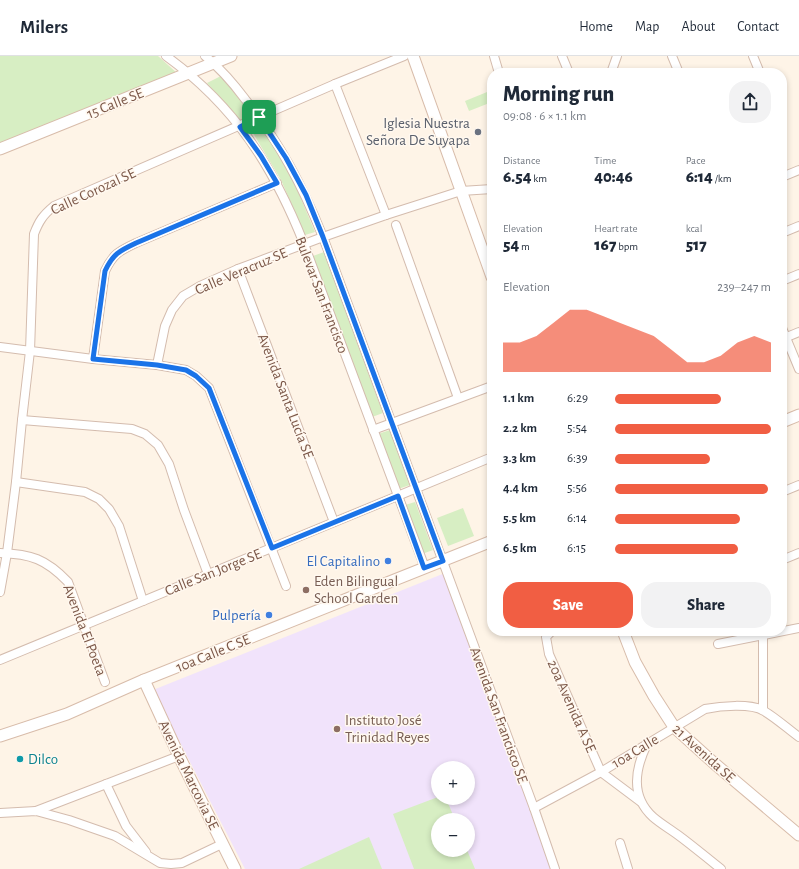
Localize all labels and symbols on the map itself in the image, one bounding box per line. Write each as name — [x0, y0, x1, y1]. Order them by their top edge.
street label: 15 Calle SE — [85, 85, 146, 122]
pin — [242, 100, 276, 134]
place label: Iglesia Nuestra Señora De Suyapa — [366, 116, 470, 148]
marker: Iglesia Nuestra Señora De Suyapa — [473, 127, 483, 137]
street label: Calle Corozal SE — [48, 165, 138, 218]
street label: Bulevar San Francisco — [292, 235, 351, 356]
street label: Calle Veracruz SE — [193, 245, 290, 298]
street label: Avenida Santa Lucía SE — [255, 332, 316, 461]
street label: Calle San Jorge SE — [163, 546, 264, 599]
place label: El Capitalino — [306, 554, 380, 569]
marker: El Capitalino — [383, 556, 393, 566]
place label: Eden Bilingual School Garden — [314, 574, 398, 606]
street label: Avenida El Poeta — [60, 582, 109, 678]
marker: Eden Bilingual School Garden — [301, 585, 311, 595]
place label: Pulpería — [212, 608, 261, 623]
marker: Pulpería — [264, 610, 274, 620]
street label: 10a Calle C SE — [174, 632, 252, 675]
street label: Avenida San Francisco SE — [467, 645, 530, 785]
street label: 20a Avenida A SE — [544, 658, 599, 755]
place label: Instituto José Trinidad Reyes — [345, 713, 430, 745]
street label: Avenida Marcovia SE — [156, 718, 222, 832]
street label: 21 Avenida SE — [669, 721, 738, 785]
marker: Instituto José Trinidad Reyes — [332, 724, 342, 734]
street label: 10a Calle — [609, 732, 661, 771]
place label: Dilco — [28, 752, 58, 767]
marker: Dilco — [15, 754, 25, 764]

